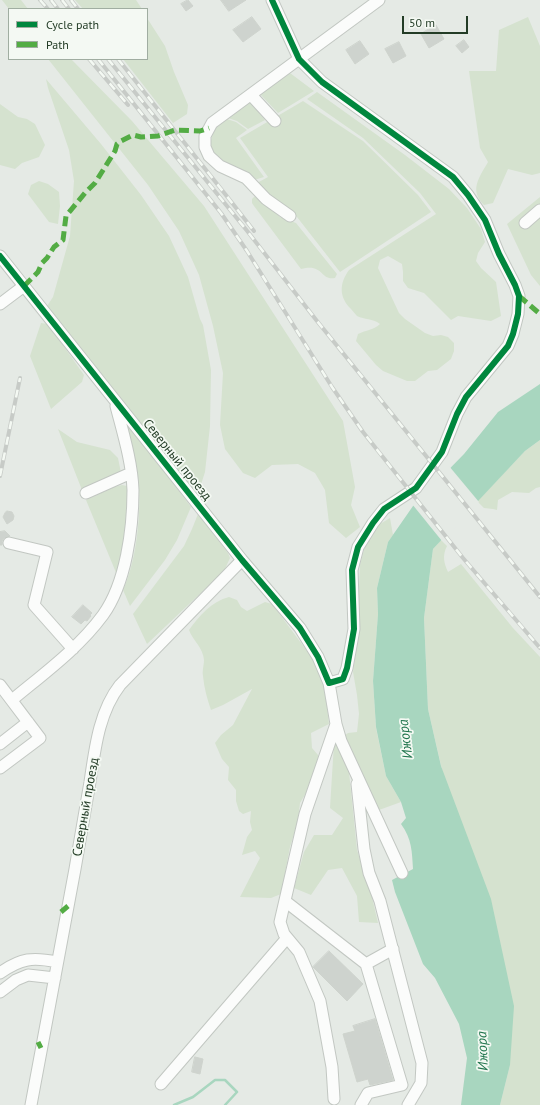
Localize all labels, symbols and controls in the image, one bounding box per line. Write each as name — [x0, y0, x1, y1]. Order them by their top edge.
legend — [8, 8, 148, 60]
scale bar — [404, 8, 470, 34]
text: 50 m — [409, 15, 435, 30]
text: Cycle path — [46, 17, 99, 32]
text: Path — [46, 37, 69, 52]
street label: Северный проезд — [139, 416, 215, 504]
water label: Ижора — [395, 718, 417, 760]
street label: Северный проезд — [70, 756, 102, 858]
water label: Ижора — [474, 1031, 492, 1071]

